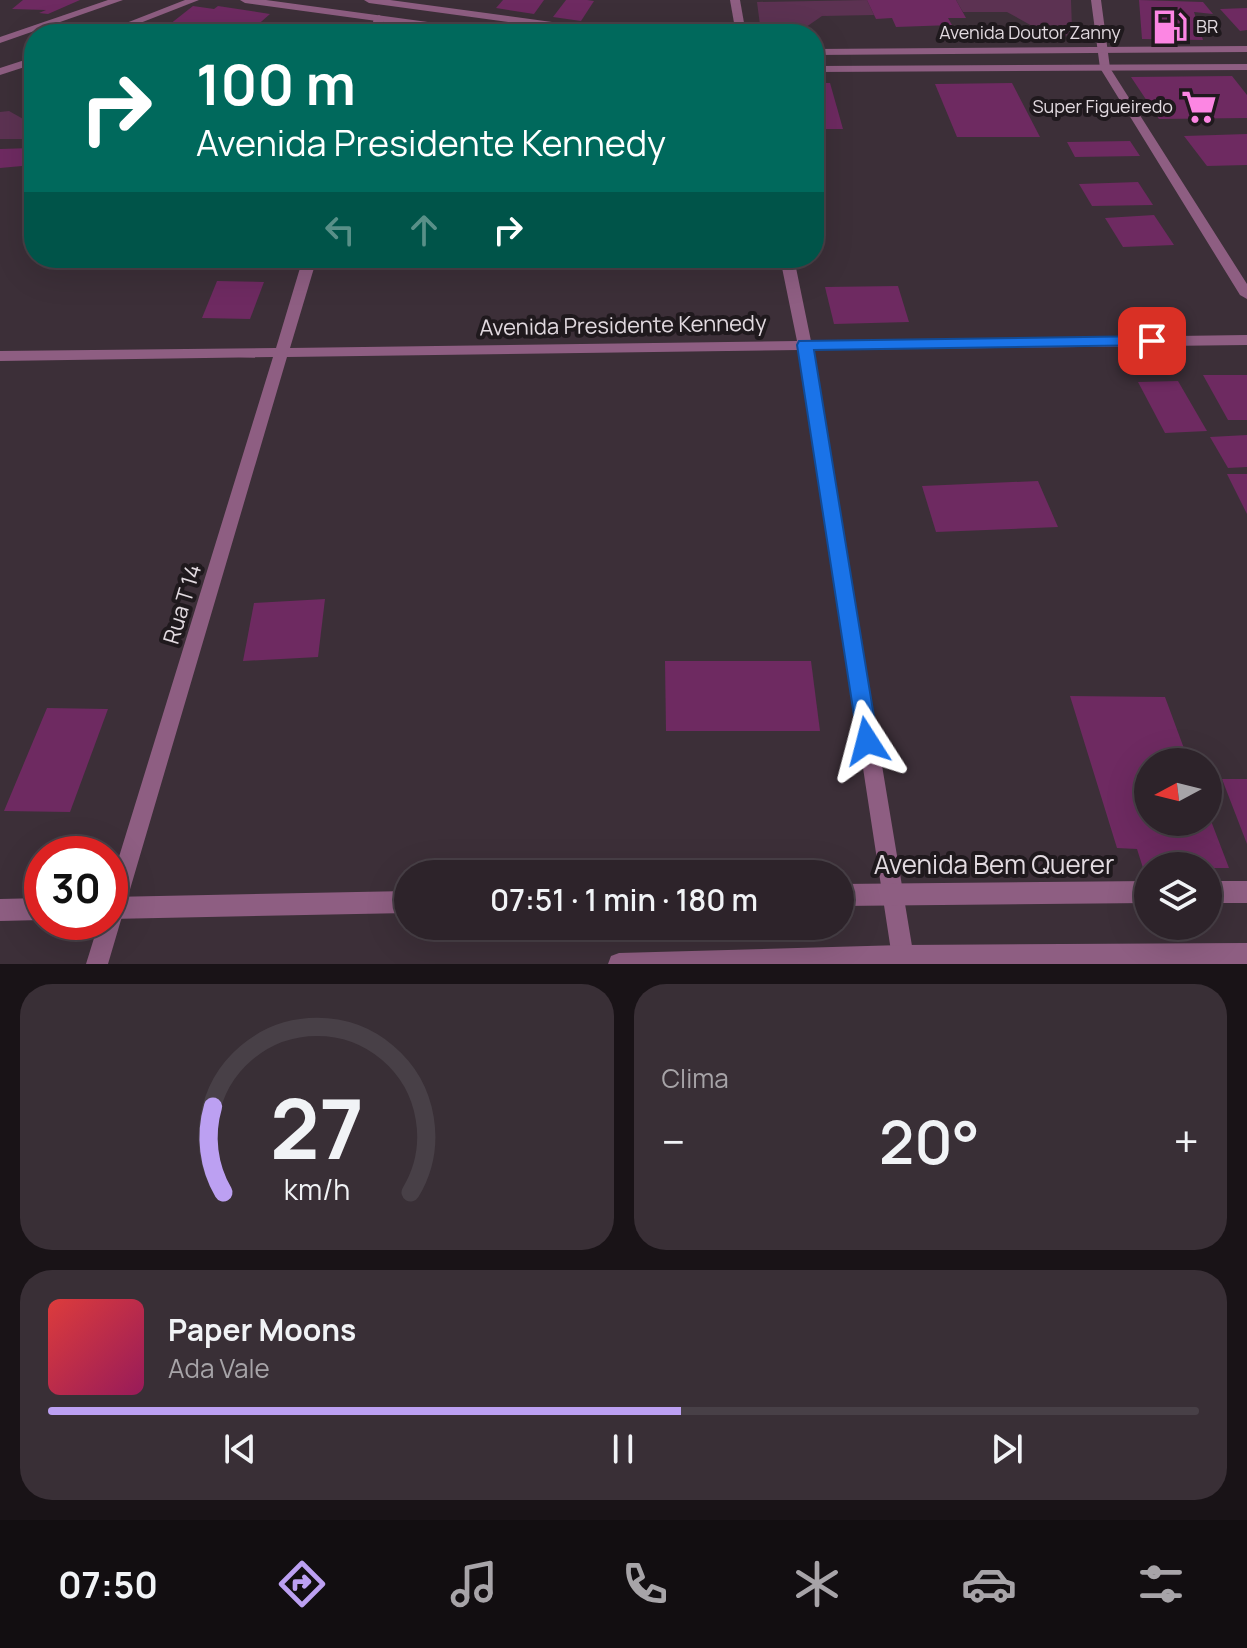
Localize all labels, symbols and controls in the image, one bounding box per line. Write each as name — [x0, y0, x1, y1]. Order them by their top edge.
fuel station icon: BR — [1151, 8, 1189, 46]
place label: BR — [1196, 14, 1218, 38]
street label: Avenida Doutor Zanny — [939, 20, 1121, 44]
text: 100 m — [196, 45, 356, 122]
icon: right — [64, 56, 168, 160]
supermarket icon: Super Figueiredo — [1180, 88, 1218, 126]
place label: Super Figueiredo — [1032, 94, 1173, 118]
text: Avenida Presidente Kennedy — [196, 118, 666, 167]
icon: left — [318, 208, 362, 252]
icon: ahead — [402, 208, 446, 252]
icon: right — [486, 208, 530, 252]
street label: Avenida Presidente Kennedy — [479, 307, 767, 343]
pin — [1118, 307, 1186, 375]
icon: arrive — [1130, 319, 1174, 363]
street label: Rua T 14 — [156, 560, 208, 648]
position arrow — [825, 699, 909, 783]
north arrow — [1134, 748, 1222, 836]
map controls — [1134, 748, 1222, 940]
speed limit sign: 30 — [24, 836, 128, 940]
street label: Avenida Bem Querer — [874, 846, 1114, 882]
button: layers — [1134, 852, 1222, 940]
text: 07:51 · 1 min · 180 m — [490, 879, 758, 920]
text: Clima — [662, 1060, 729, 1096]
text: 27 — [270, 1070, 364, 1184]
text: 20° — [879, 1100, 980, 1182]
text: − — [662, 1111, 685, 1171]
text: + — [1174, 1111, 1199, 1171]
text: km/h — [284, 1170, 350, 1209]
text: Paper Moons — [168, 1309, 356, 1350]
text: Ada Vale — [168, 1350, 270, 1386]
icon: previous — [218, 1427, 262, 1471]
icon: pause — [601, 1427, 645, 1471]
icon: next — [985, 1427, 1029, 1471]
icon: directions — [274, 1556, 330, 1612]
icon: music — [446, 1556, 502, 1612]
icon: phone — [617, 1556, 673, 1612]
icon: climate — [789, 1556, 845, 1612]
icon: car — [961, 1556, 1017, 1612]
icon: filters — [1133, 1556, 1189, 1612]
text: 07:50 — [58, 1560, 158, 1609]

